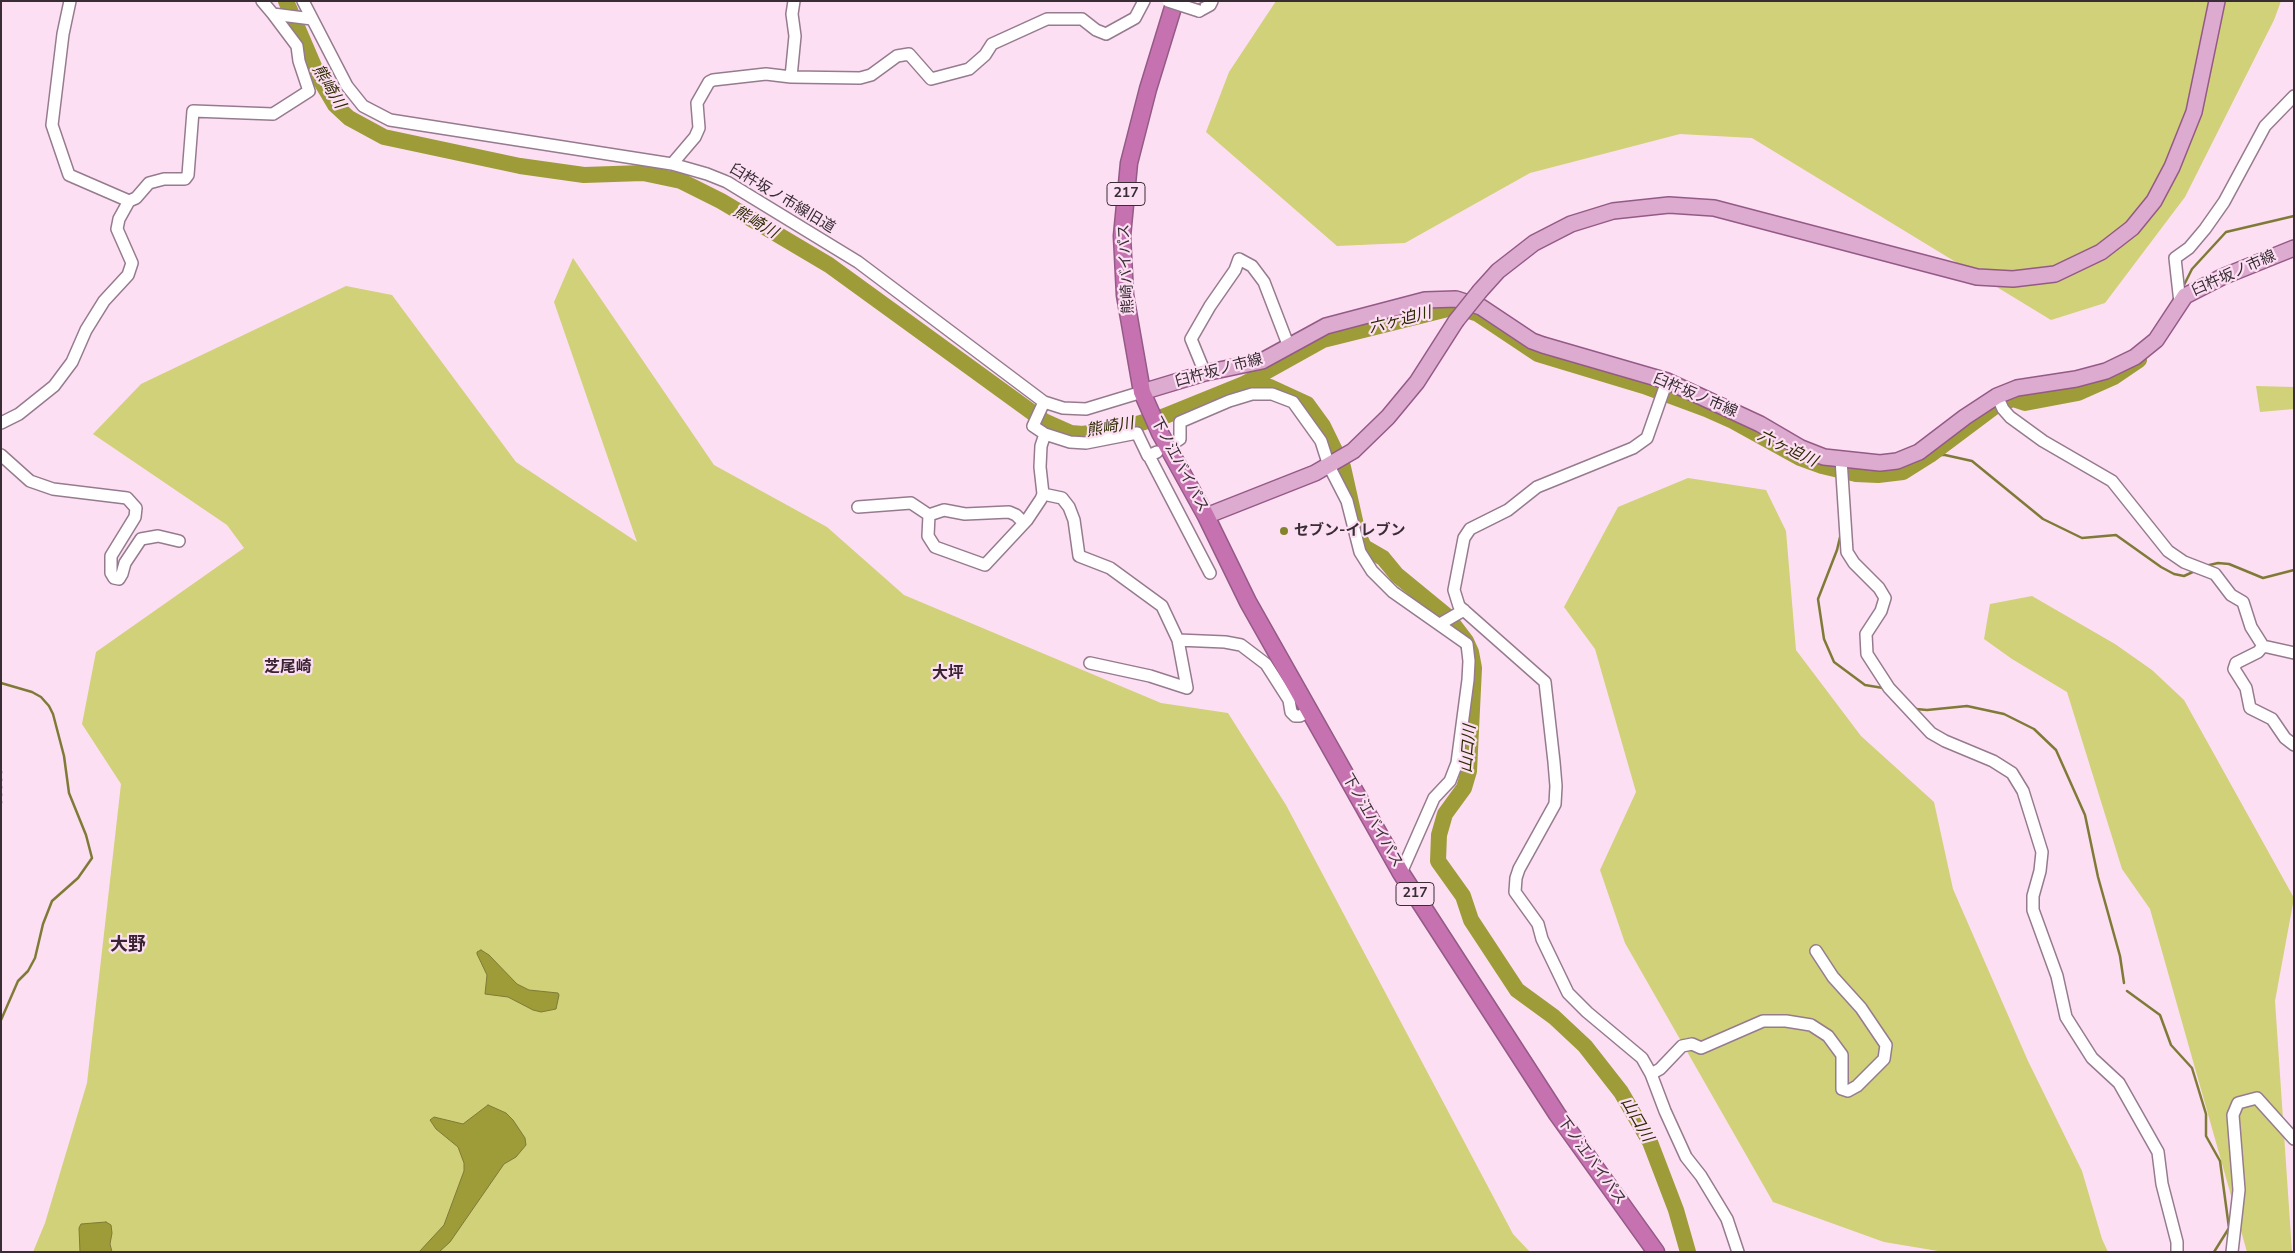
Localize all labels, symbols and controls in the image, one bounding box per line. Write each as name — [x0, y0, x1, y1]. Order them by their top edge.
water label: 熊崎川 — [307, 61, 349, 113]
street label: 臼杵坂ノ市線旧道 — [726, 160, 838, 238]
road number: 217 — [1107, 182, 1145, 205]
water label: 熊崎川 — [729, 203, 781, 243]
street label: 熊崎バイパス — [1116, 224, 1138, 314]
street label: 臼杵坂ノ市線 — [2189, 247, 2279, 301]
water label: 六ヶ迫川 — [1367, 304, 1433, 338]
street label: 臼杵坂ノ市線 — [1173, 351, 1265, 391]
street label: 臼杵坂ノ市線 — [1650, 370, 1740, 422]
water label: 熊崎川 — [1085, 414, 1135, 442]
street label: 下ノ江バイパス — [1146, 414, 1212, 516]
water label: 六ヶ迫川 — [1754, 426, 1820, 472]
place label: セブン-イレブン — [1294, 522, 1406, 540]
marker: セブン-イレブン — [1278, 525, 1290, 537]
district label: 芝尾崎 — [264, 658, 312, 678]
district label: 大坪 — [932, 664, 964, 684]
water label: 山口川 — [1457, 724, 1481, 774]
street label: 下ノ江バイパス — [1338, 771, 1406, 871]
road number: 217 — [1396, 882, 1434, 906]
district label: 大野 — [110, 935, 146, 957]
water label: 山口川 — [1616, 1094, 1656, 1146]
street label: 下ノ江バイパス — [1553, 1113, 1629, 1209]

